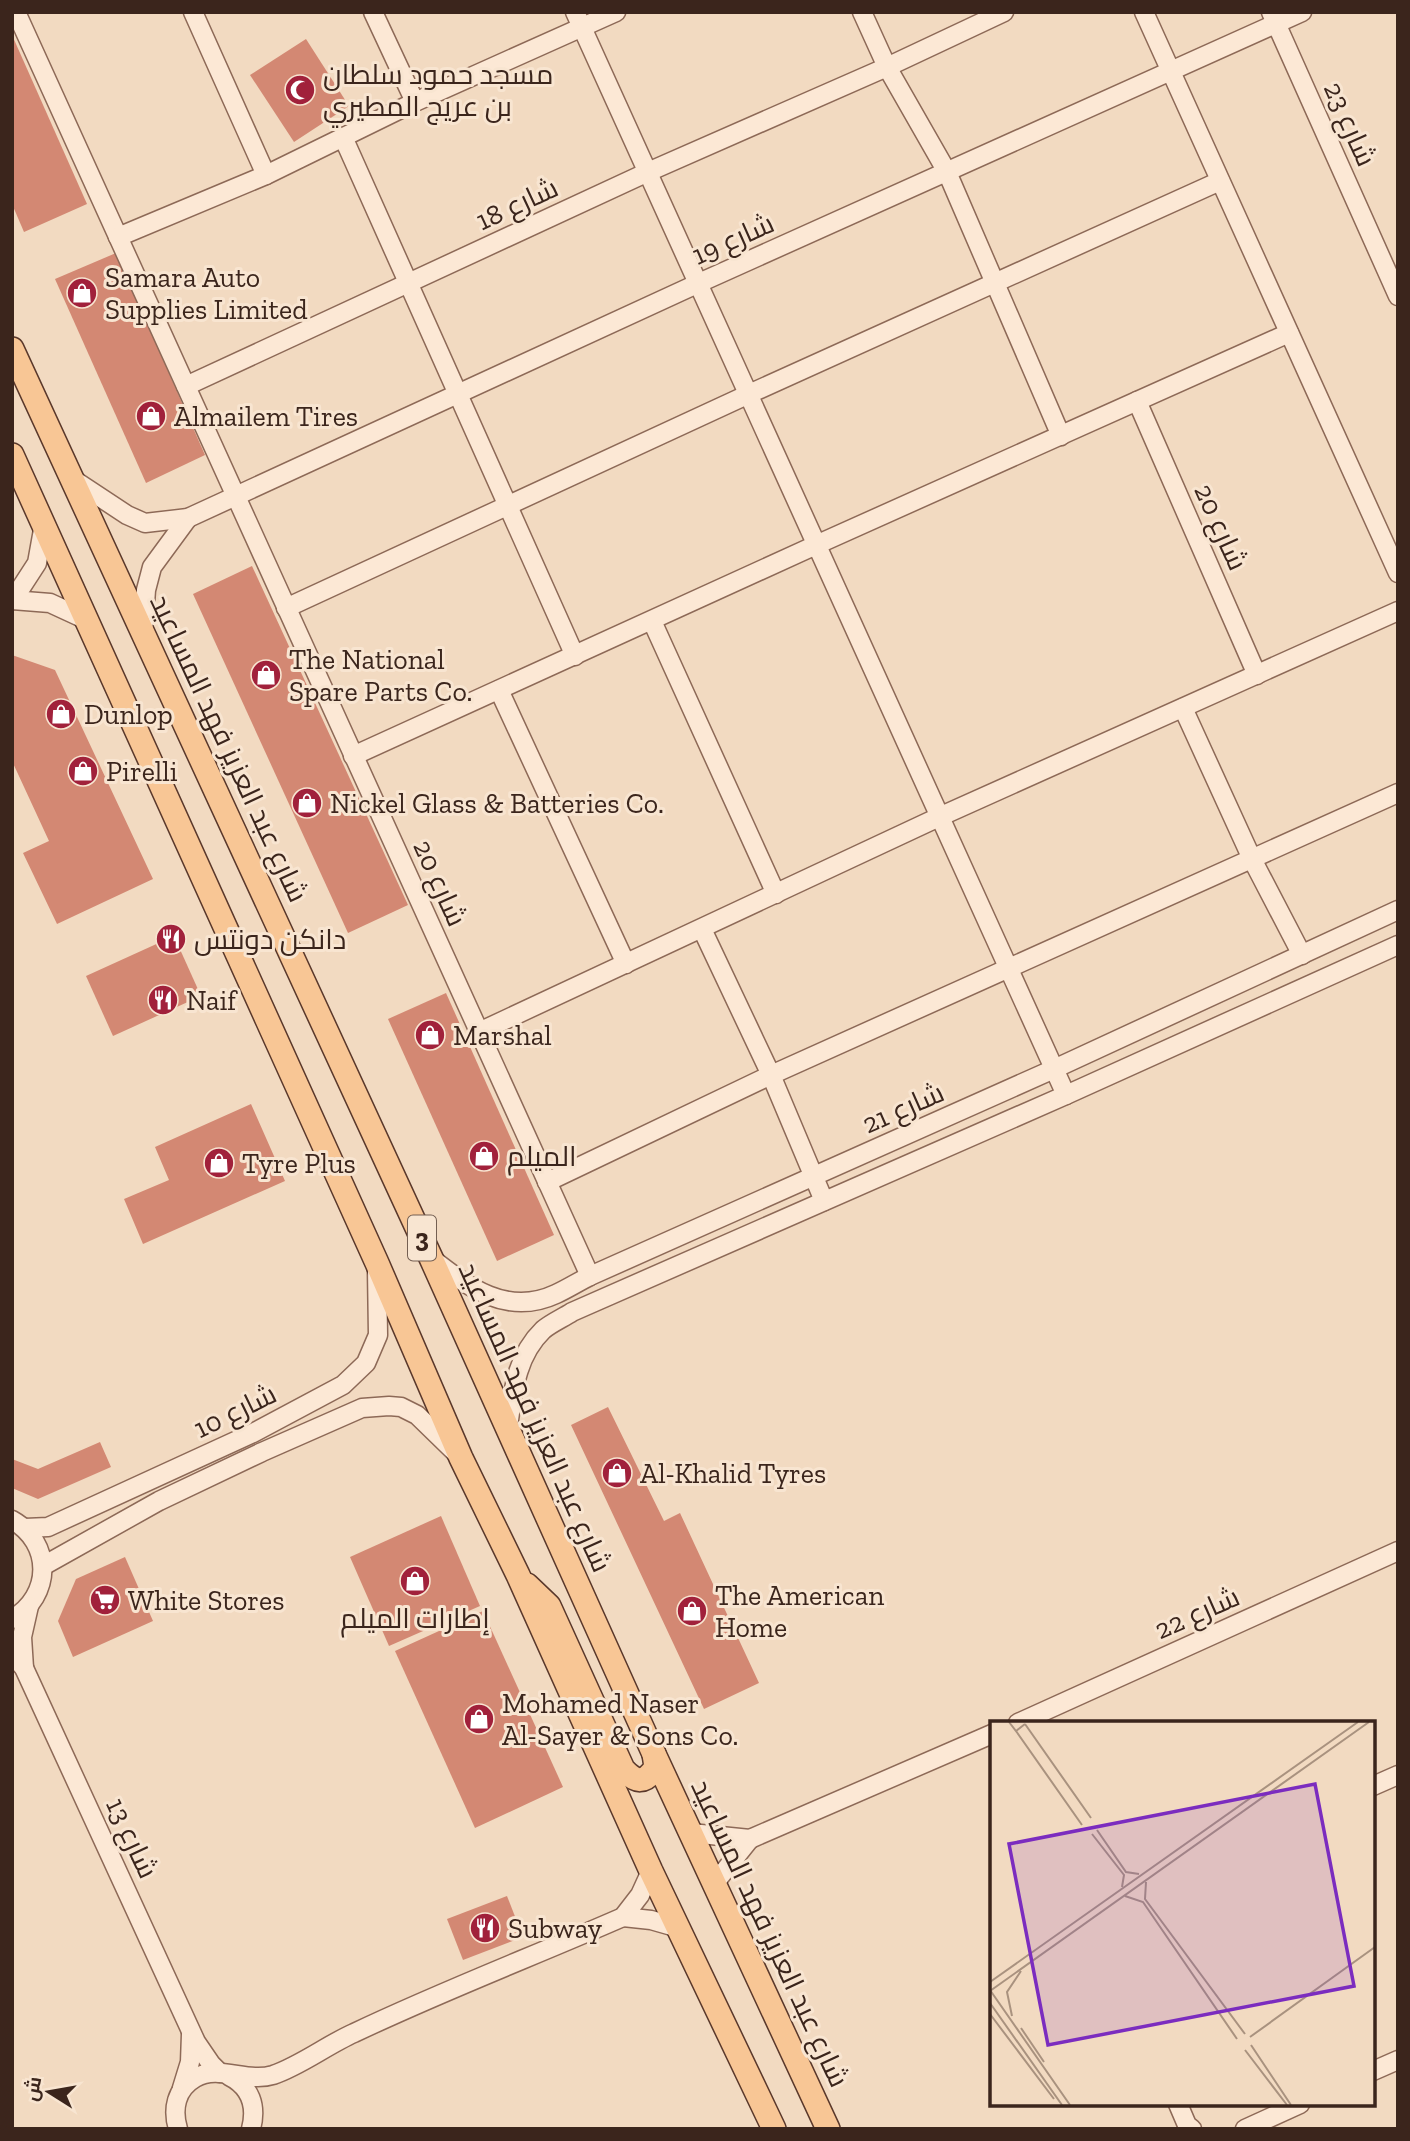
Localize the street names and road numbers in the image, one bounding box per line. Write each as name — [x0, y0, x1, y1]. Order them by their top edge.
street label: شارع 23 — [1315, 77, 1383, 172]
street label: شارع 18 — [471, 171, 564, 239]
street label: شارع 19 — [687, 206, 780, 273]
street label: شارع 20 — [1186, 479, 1255, 576]
street label: شارع عبد العزيز فهد المساعيد — [141, 589, 315, 908]
street label: شارع 20 — [405, 835, 474, 932]
street label: شارع 21 — [857, 1075, 950, 1142]
road number: 3 — [408, 1216, 436, 1260]
street label: شارع عبد العزيز فهد المساعيد — [450, 1257, 618, 1578]
street label: شارع 10 — [188, 1377, 282, 1447]
street label: شارع 22 — [1149, 1580, 1245, 1648]
street label: شارع عبد العزيز فهد المساعيد — [682, 1774, 856, 2093]
street label: شارع 13 — [97, 1792, 165, 1884]

